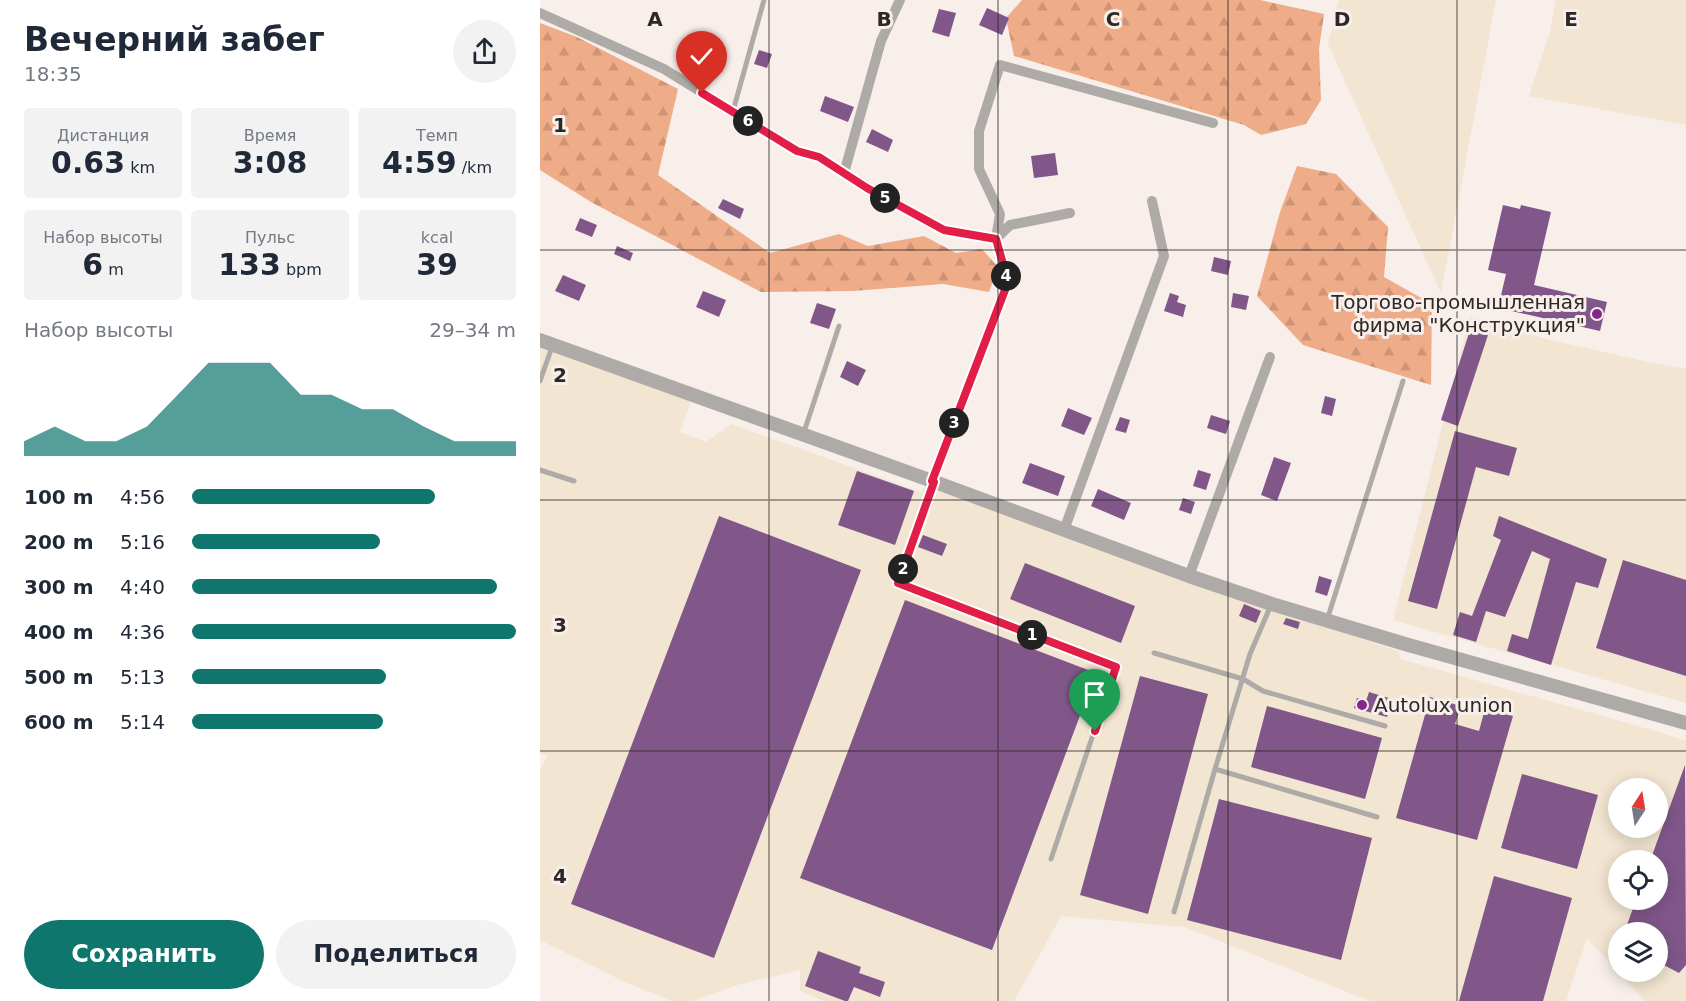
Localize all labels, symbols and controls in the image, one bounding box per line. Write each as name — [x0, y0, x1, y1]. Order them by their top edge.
text: A — [647, 7, 663, 31]
text: B — [876, 7, 892, 31]
text: C — [1106, 7, 1120, 31]
text: D — [1334, 7, 1350, 31]
text: E — [1564, 7, 1578, 31]
text: Вечерний забег — [24, 20, 325, 59]
button: share — [453, 20, 516, 83]
pin — [676, 31, 727, 93]
icon: check — [685, 40, 718, 73]
text: 18:35 — [24, 62, 82, 86]
pin: 6 — [733, 106, 763, 136]
text: 6 — [742, 111, 754, 130]
text: 1 — [553, 113, 567, 137]
text: Дистанция — [57, 126, 149, 145]
text: Время — [244, 126, 296, 145]
text: Темп — [416, 126, 458, 145]
text: 0.63 — [51, 145, 125, 180]
text: 3:08 — [233, 145, 307, 180]
text: 4:59 — [382, 145, 457, 180]
text: km — [125, 158, 155, 177]
text: /km — [457, 158, 492, 177]
pin: 5 — [870, 183, 900, 213]
text: 5 — [879, 188, 891, 207]
text: Набор высоты — [43, 228, 163, 247]
text: Пульс — [245, 228, 295, 247]
text: kcal — [421, 228, 453, 247]
text: 6 — [82, 247, 103, 282]
text: 133 — [218, 247, 281, 282]
text: 39 — [416, 247, 458, 282]
text: m — [103, 260, 124, 279]
text: bpm — [281, 260, 322, 279]
pin: 4 — [991, 261, 1021, 291]
text: 4 — [1000, 266, 1012, 285]
place label: Торгово-промышленная фирма "Конструкция" — [1330, 290, 1585, 337]
marker: Торгово-промышленная фирма "Конструкция" — [1590, 307, 1604, 321]
text: Набор высоты — [24, 318, 173, 342]
text: 29–34 m — [429, 318, 516, 342]
text: 2 — [553, 363, 567, 387]
pin: 3 — [939, 408, 969, 438]
text: 3 — [948, 413, 960, 432]
text: 100 m — [24, 485, 94, 509]
text: 4:56 — [120, 485, 165, 509]
text: 200 m — [24, 530, 94, 554]
text: 5:16 — [120, 530, 165, 554]
pin: 2 — [888, 554, 918, 584]
text: 2 — [897, 559, 909, 578]
text: 300 m — [24, 575, 94, 599]
text: 4:40 — [120, 575, 165, 599]
text: 3 — [553, 613, 567, 637]
text: 400 m — [24, 620, 94, 644]
text: 4:36 — [120, 620, 165, 644]
pin: 1 — [1017, 620, 1047, 650]
text: 1 — [1026, 625, 1038, 644]
text: 500 m — [24, 665, 94, 689]
text: 5:13 — [120, 665, 165, 689]
pin — [1069, 669, 1120, 731]
icon: arrive — [1078, 678, 1111, 711]
place label: Autolux union — [1374, 693, 1513, 717]
marker: Autolux union — [1355, 698, 1369, 712]
text: 600 m — [24, 710, 94, 734]
text: 5:14 — [120, 710, 165, 734]
north arrow — [1608, 778, 1668, 838]
map controls — [1608, 778, 1668, 982]
button: locate — [1608, 850, 1668, 910]
text: 4 — [553, 864, 567, 888]
button: Сохранить — [24, 920, 264, 989]
button: Поделиться — [276, 920, 516, 989]
button: layers — [1608, 922, 1668, 982]

